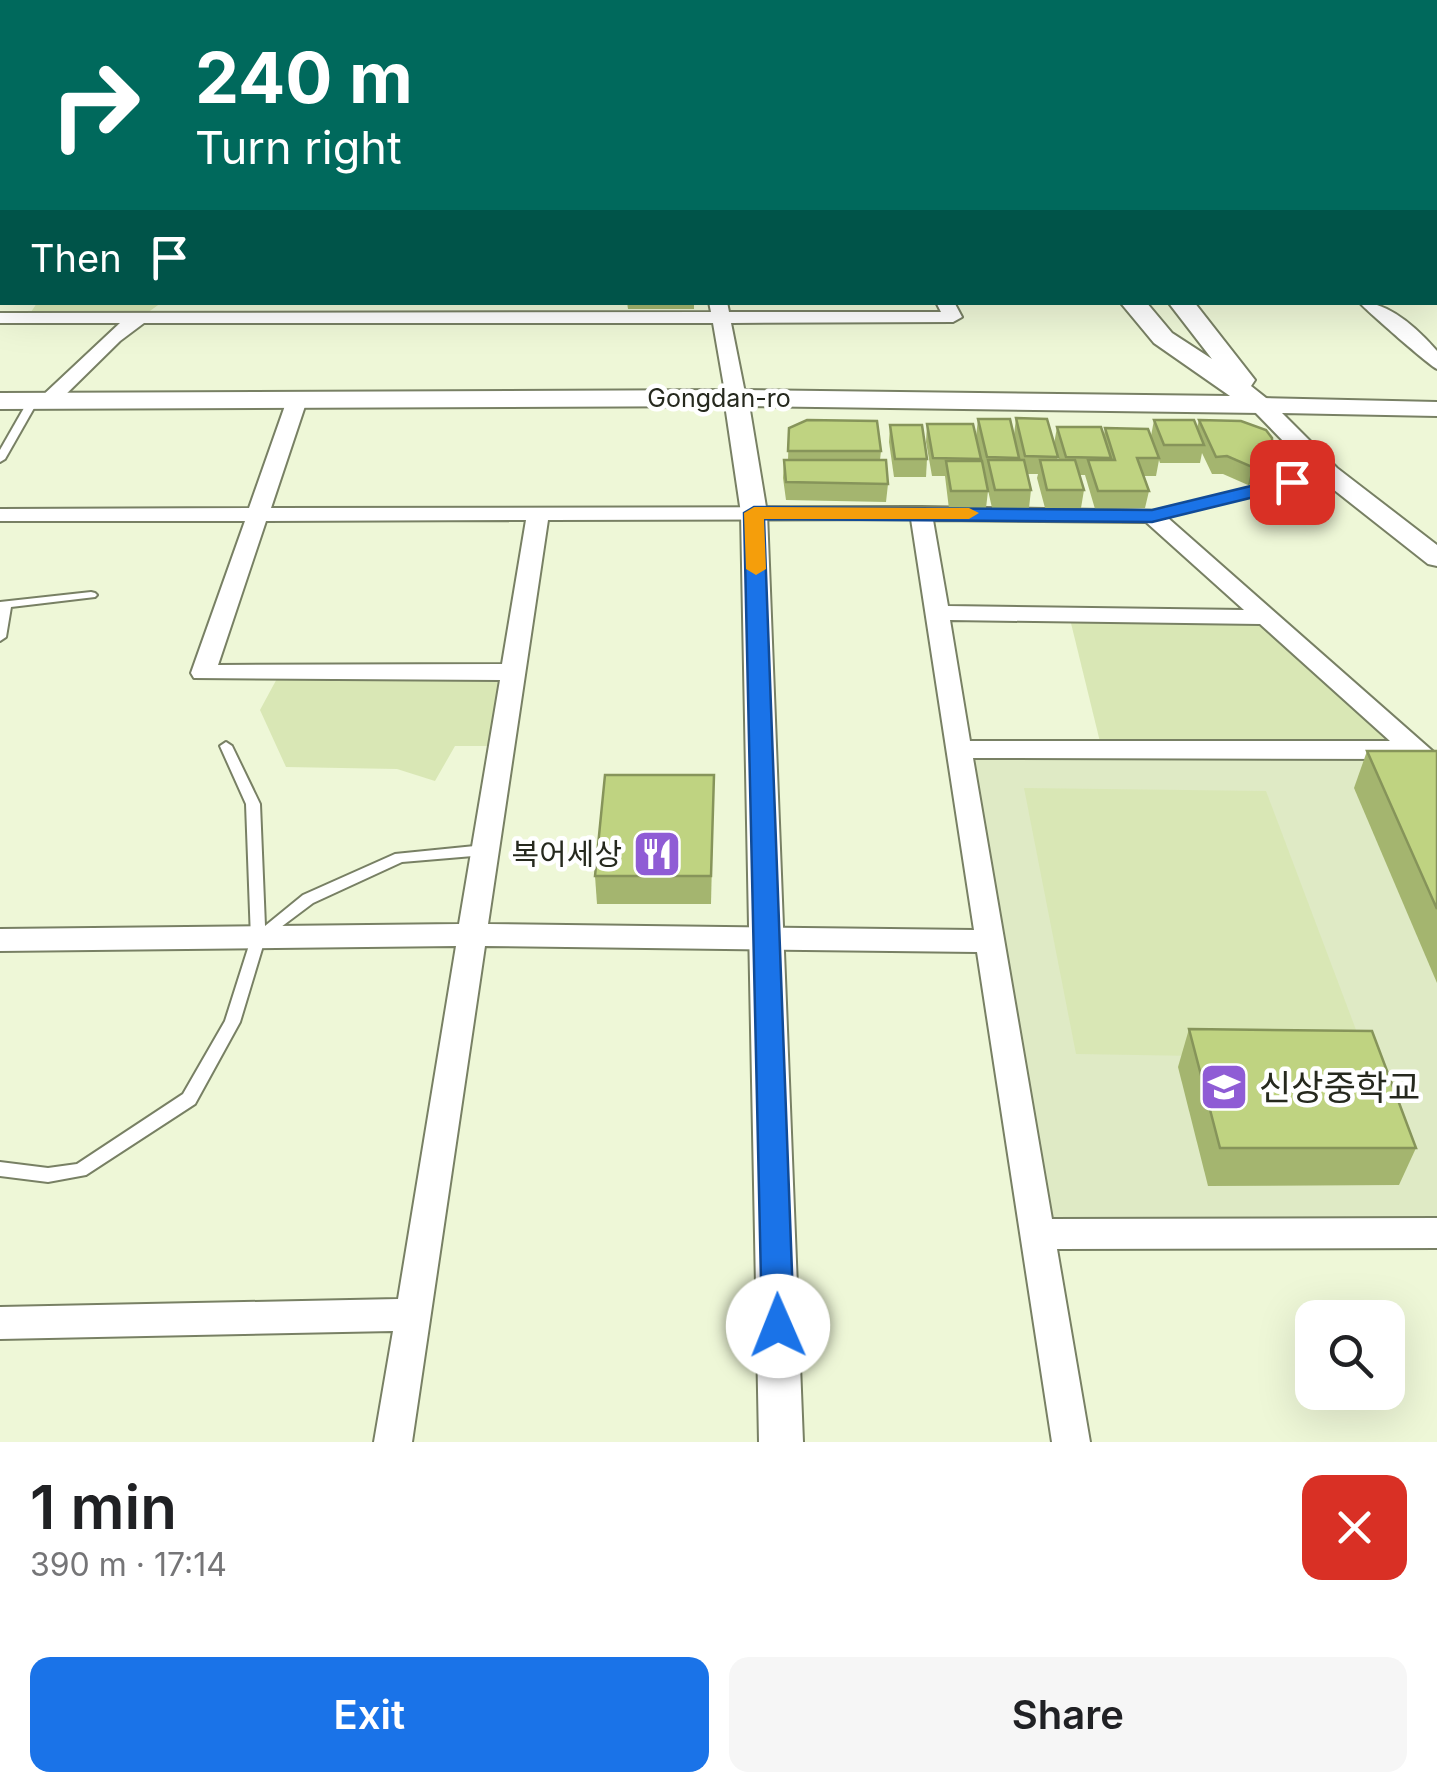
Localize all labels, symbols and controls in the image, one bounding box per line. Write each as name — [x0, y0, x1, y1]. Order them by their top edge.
text: 240 m — [195, 35, 413, 120]
icon: right — [30, 40, 160, 170]
text: Turn right — [195, 120, 402, 175]
icon: arrive — [142, 230, 197, 285]
text: Then — [30, 235, 122, 281]
street label: Gongdan-ro — [647, 383, 791, 413]
pin — [1250, 440, 1335, 525]
icon: arrive — [1265, 455, 1320, 510]
restaurant icon: 복어세상 — [631, 828, 683, 880]
place label: 복어세상 — [512, 836, 622, 872]
school or university icon: 신상중학교 — [1198, 1061, 1250, 1113]
place label: 신상중학교 — [1259, 1066, 1420, 1108]
position arrow — [726, 1274, 830, 1378]
map controls — [1295, 1300, 1405, 1410]
button: search — [1295, 1300, 1405, 1410]
text: 1 min — [30, 1471, 177, 1543]
button: close — [1302, 1475, 1407, 1580]
text: 390 m · 17:14 — [30, 1545, 227, 1584]
button: Exit — [30, 1657, 709, 1772]
button: Share — [729, 1657, 1407, 1772]

